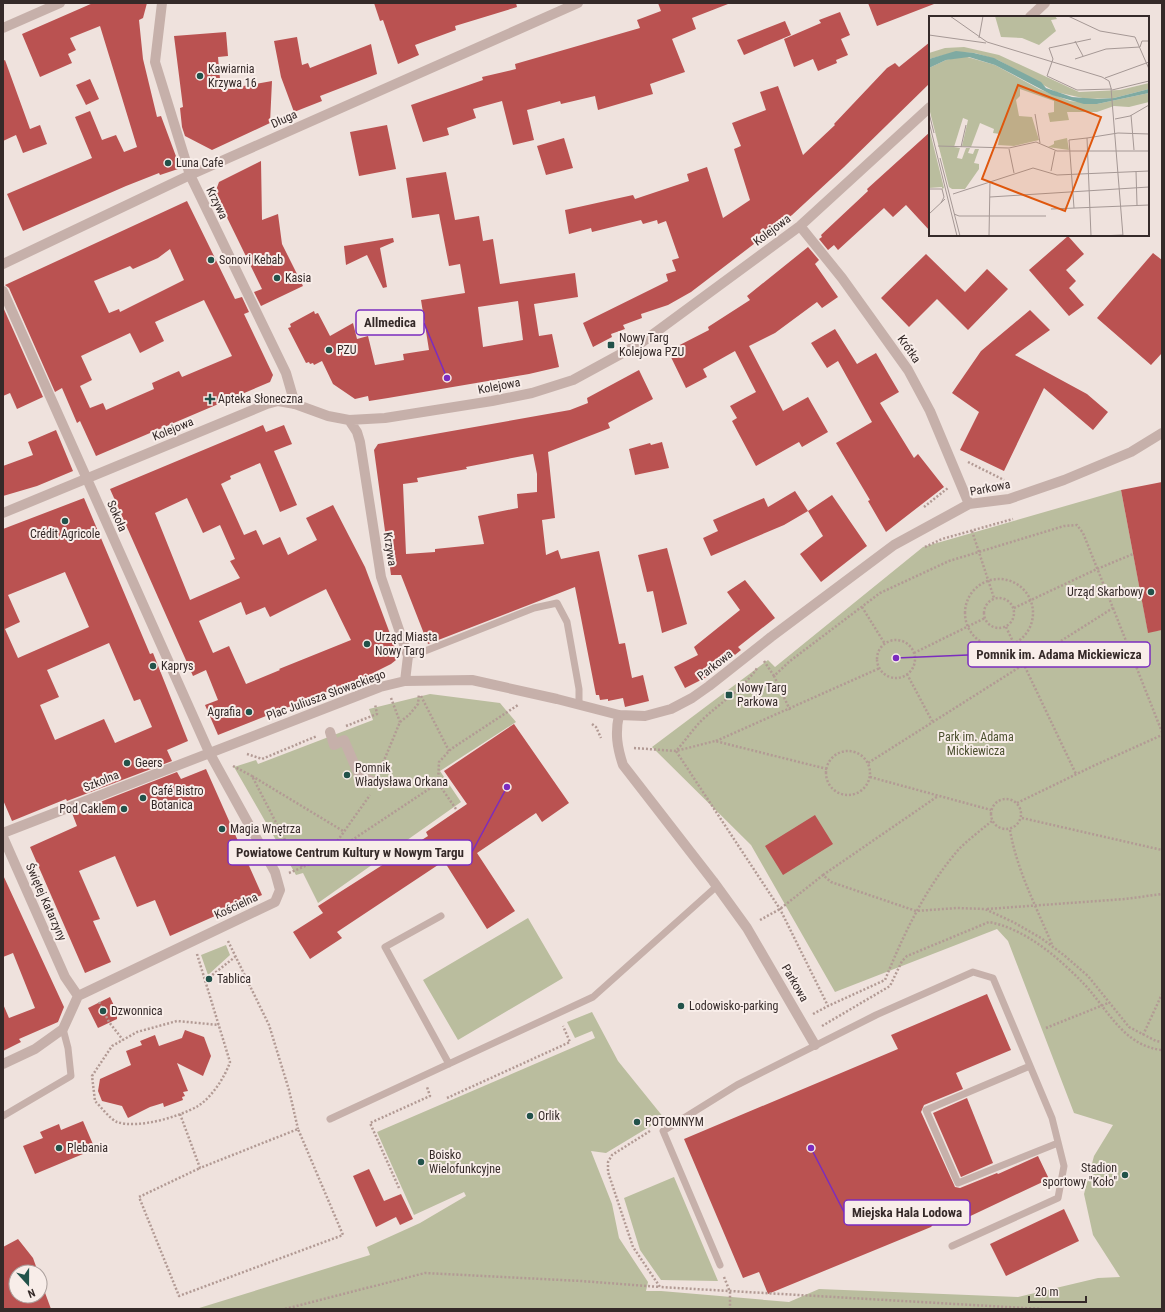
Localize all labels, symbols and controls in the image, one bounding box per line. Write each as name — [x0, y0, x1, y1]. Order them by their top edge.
inset map — [929, 16, 1149, 236]
place label: Kawiarnia Krzywa 16 — [208, 62, 257, 90]
marker: Kawiarnia Krzywa 16 — [195, 71, 205, 81]
street label: Długa — [269, 107, 300, 131]
place label: Luna Cafe — [176, 156, 224, 170]
marker: Luna Cafe — [163, 158, 173, 168]
street label: Krzywa — [203, 185, 231, 222]
street label: Kolejowa — [751, 211, 794, 249]
place label: Sonovi Kebab — [219, 253, 283, 267]
marker: Sonovi Kebab — [206, 255, 216, 265]
place label: Kasia — [285, 271, 312, 285]
marker: Kasia — [272, 273, 282, 283]
callout: Allmedica — [356, 310, 424, 335]
text: Allmedica — [364, 315, 416, 330]
place label: Nowy Targ Kolejowa PZU — [619, 331, 685, 359]
street label: Krótka — [894, 332, 924, 366]
marker: Nowy Targ Kolejowa PZU — [606, 340, 616, 350]
place label: PZU — [337, 343, 357, 357]
marker: PZU — [324, 345, 334, 355]
street label: Kolejowa — [477, 375, 522, 397]
place label: Apteka Słoneczna — [218, 392, 303, 406]
marker: Apteka Słoneczna — [205, 394, 215, 404]
street label: Kolejowa — [150, 414, 196, 444]
street label: Parkowa — [969, 477, 1012, 499]
street label: Sokoła — [104, 498, 130, 534]
marker: Crédit Agricole — [60, 516, 70, 526]
place label: Crédit Agricole — [30, 527, 100, 541]
street label: Krzywa — [380, 531, 400, 567]
place label: Urząd Skarbowy — [1067, 585, 1143, 599]
marker: Urząd Skarbowy — [1146, 587, 1156, 597]
place label: Urząd Miasta Nowy Targ — [375, 630, 438, 658]
marker: Urząd Miasta Nowy Targ — [362, 639, 372, 649]
callout: Pomnik im. Adama Mickiewicza — [968, 642, 1150, 667]
street label: Parkowa — [695, 647, 736, 683]
text: Pomnik im. Adama Mickiewicza — [976, 647, 1142, 662]
place label: Kaprys — [161, 659, 193, 673]
marker: Kaprys — [148, 661, 158, 671]
street label: Plac Juliusza Słowackiego — [265, 667, 387, 723]
place label: Nowy Targ Parkowa — [737, 681, 787, 709]
marker: Nowy Targ Parkowa — [724, 690, 734, 700]
place label: Agrafia — [207, 705, 241, 719]
marker: Agrafia — [244, 707, 254, 717]
park label: Park im. Adama Mickiewicza — [938, 730, 1014, 758]
place label: Geers — [135, 756, 162, 770]
marker: Geers — [122, 758, 132, 768]
place label: Pomnik Władysława Orkana — [355, 761, 448, 789]
street label: Szkolna — [81, 767, 121, 794]
marker: Pomnik Władysława Orkana — [342, 770, 352, 780]
place label: Café Bistro Botanica — [151, 784, 203, 812]
marker: Café Bistro Botanica — [138, 793, 148, 803]
place label: Pod Caklem — [59, 802, 116, 816]
marker: Pod Caklem — [119, 804, 129, 814]
place label: Magia Wnętrza — [230, 822, 301, 836]
marker: Magia Wnętrza — [217, 824, 227, 834]
callout: Powiatowe Centrum Kultury w Nowym Targu — [228, 840, 472, 865]
text: Powiatowe Centrum Kultury w Nowym Targu — [236, 845, 464, 860]
street label: Świętej Katarzyny — [23, 861, 70, 943]
street label: Kościelna — [212, 890, 260, 922]
street label: Parkowa — [779, 962, 811, 1004]
place label: Tablica — [217, 972, 251, 986]
marker: Tablica — [204, 974, 214, 984]
place label: Lodowisko-parking — [689, 999, 778, 1013]
marker: Lodowisko-parking — [676, 1001, 686, 1011]
place label: Dzwonnica — [111, 1004, 163, 1018]
marker: Dzwonnica — [98, 1006, 108, 1016]
place label: Orlik — [538, 1109, 560, 1123]
marker: Orlik — [525, 1111, 535, 1121]
place label: POTOMNYM — [645, 1115, 704, 1129]
marker: POTOMNYM — [632, 1117, 642, 1127]
place label: Plebania — [67, 1141, 108, 1155]
marker: Plebania — [54, 1143, 64, 1153]
place label: Boisko Wielofunkcyjne — [429, 1148, 501, 1176]
marker: Boisko Wielofunkcyjne — [416, 1157, 426, 1167]
place label: Stadion sportowy "Koło" — [1042, 1161, 1117, 1189]
marker: Stadion sportowy "Koło" — [1120, 1170, 1130, 1180]
callout: Miejska Hala Lodowa — [844, 1200, 970, 1225]
text: Miejska Hala Lodowa — [852, 1205, 962, 1220]
north arrow — [8, 1264, 48, 1304]
scale bar — [1029, 1278, 1086, 1304]
text: 20 m — [1035, 1285, 1059, 1299]
text: N — [26, 1286, 37, 1300]

